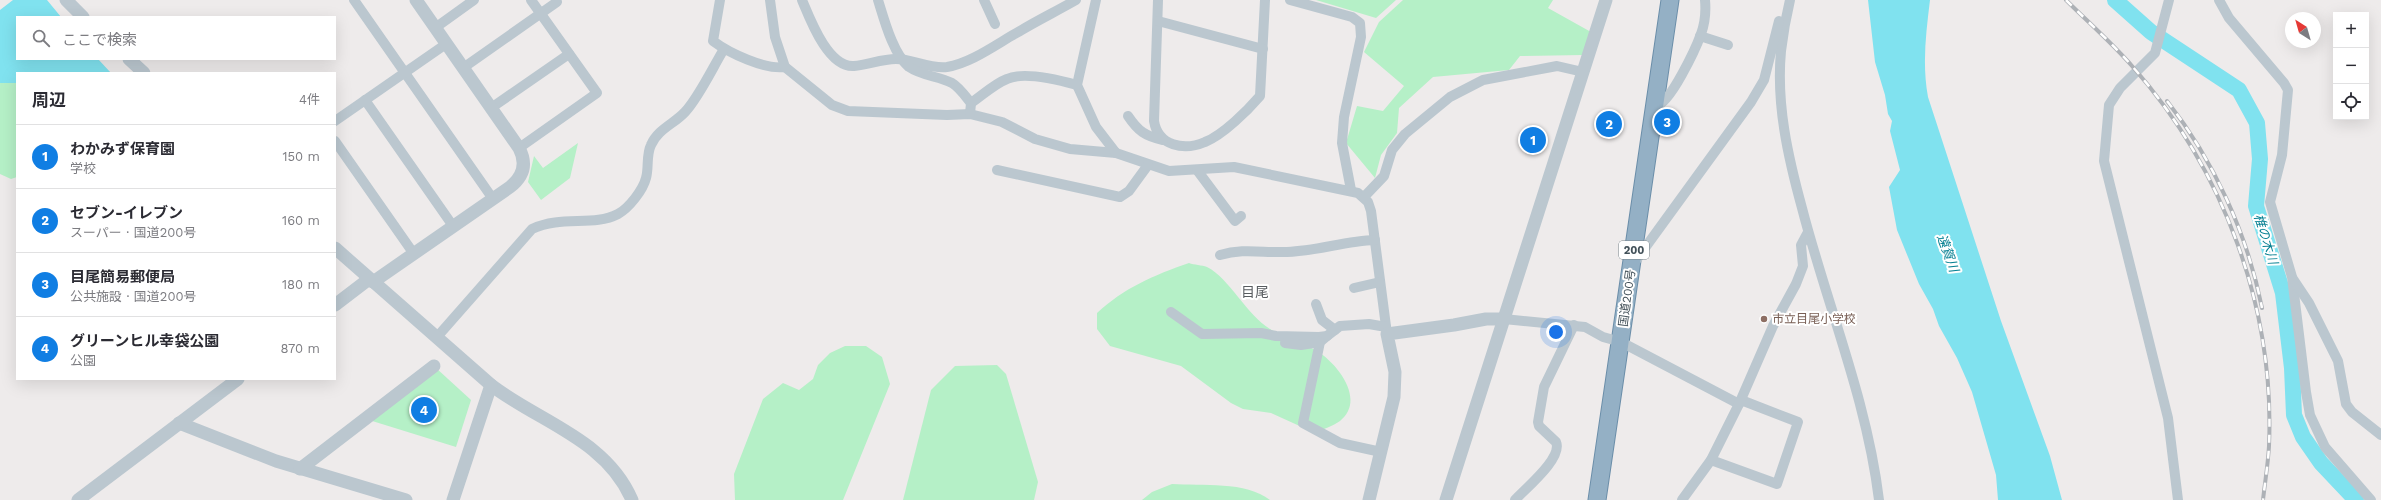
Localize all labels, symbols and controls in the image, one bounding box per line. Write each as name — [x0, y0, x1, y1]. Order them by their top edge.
north arrow — [2285, 12, 2321, 48]
map controls — [2333, 12, 2369, 120]
button: + — [2333, 12, 2369, 48]
search box — [16, 16, 336, 60]
icon: search — [30, 27, 52, 49]
text: ここで検索 — [62, 31, 137, 49]
button: − — [2333, 48, 2369, 84]
button: locate — [2333, 84, 2369, 120]
text: 周辺 — [32, 90, 66, 110]
text: 4件 — [299, 92, 320, 107]
pin: 3 — [1654, 107, 1680, 137]
pin: 2 — [1596, 109, 1622, 139]
pin: 1 — [1520, 125, 1546, 155]
text: わかみず保育園 — [70, 140, 175, 158]
text: 1 — [42, 149, 48, 164]
text: 150 m — [282, 149, 320, 164]
text: 学校 — [70, 161, 96, 176]
text: セブン-イレブン — [70, 204, 183, 222]
water label: 椎の木川 — [2251, 212, 2281, 268]
text: 2 — [41, 213, 49, 228]
text: 160 m — [282, 213, 320, 228]
text: スーパー · 国道200号 — [70, 225, 196, 240]
water label: 遠賀川 — [1934, 232, 1962, 276]
road number: 200 — [1619, 241, 1649, 259]
text: 目尾簡易郵便局 — [70, 268, 175, 286]
street label: 国道200号 — [1616, 268, 1638, 328]
text: 3 — [41, 277, 49, 292]
text: 180 m — [282, 277, 320, 292]
district label: 目尾 — [1241, 284, 1269, 300]
text: 公共施設 · 国道200号 — [70, 289, 197, 304]
place label: 市立目尾小学校 — [1772, 312, 1856, 326]
marker: 市立目尾小学校 — [1759, 314, 1769, 324]
your location — [1546, 322, 1566, 342]
text: グリーンヒル幸袋公園 — [70, 332, 219, 350]
text: 4 — [41, 341, 49, 356]
text: 870 m — [281, 341, 320, 356]
text: 公園 — [70, 353, 96, 368]
pin: 4 — [411, 395, 437, 425]

